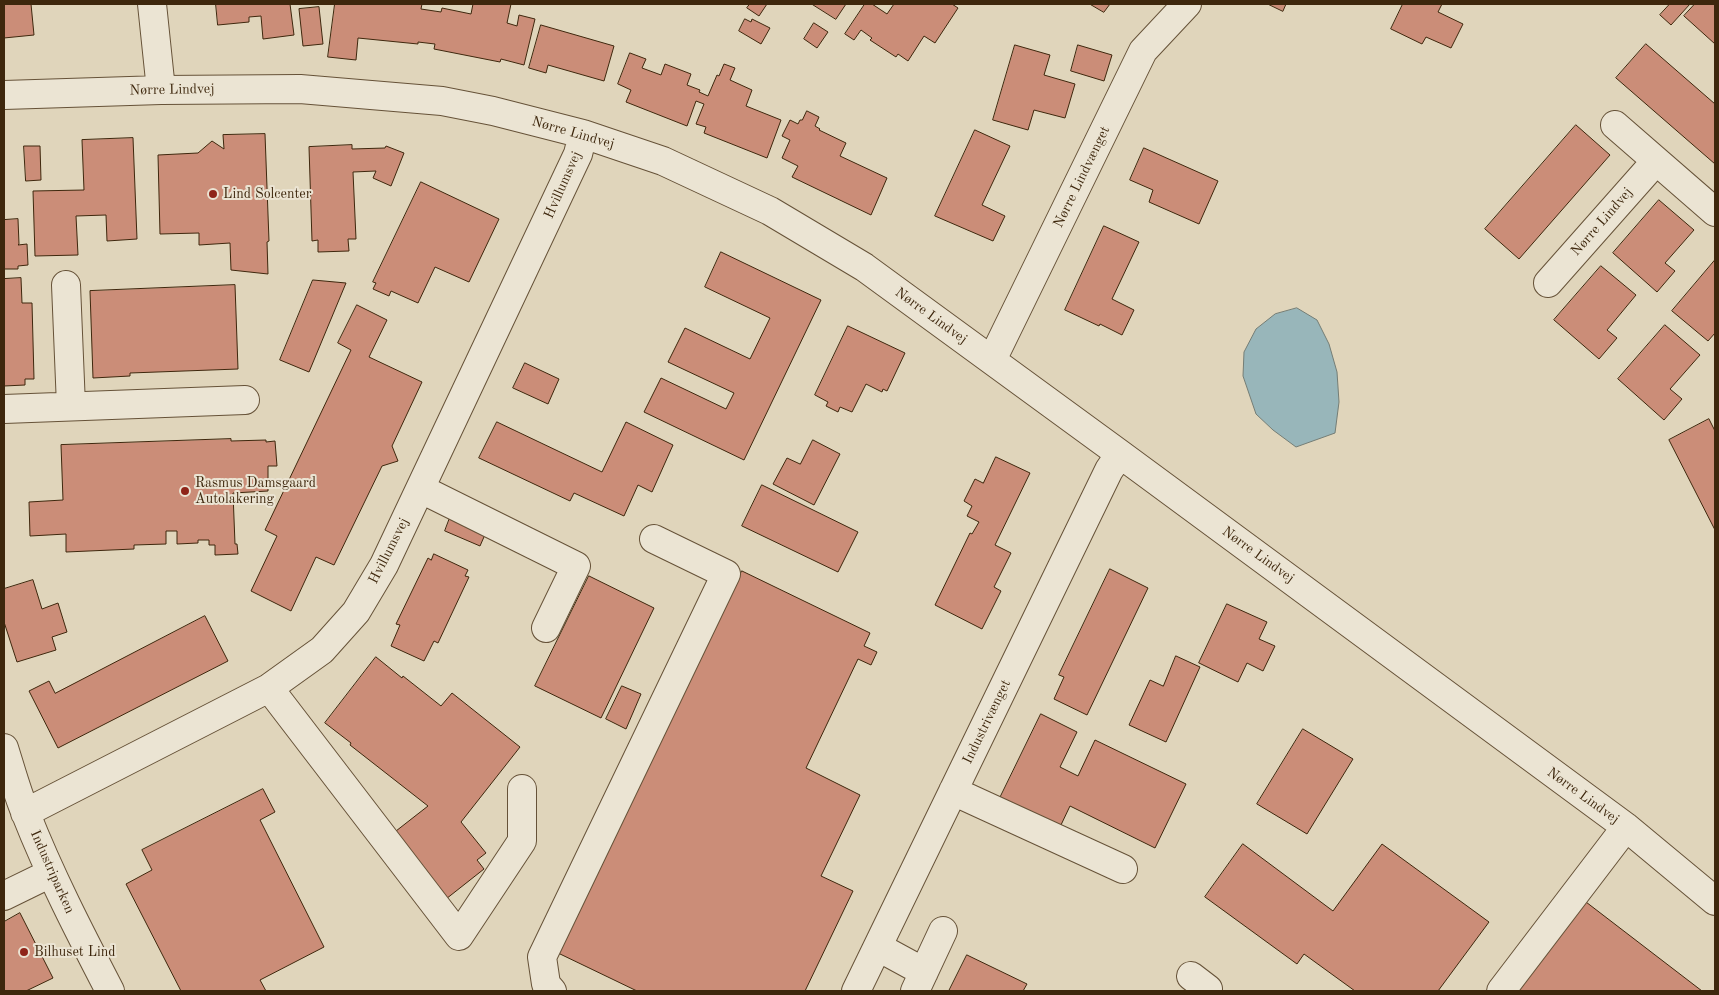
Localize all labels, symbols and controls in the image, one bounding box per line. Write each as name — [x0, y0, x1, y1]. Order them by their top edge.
street label: Nørre Lindvej — [129, 81, 215, 99]
street label: Nørre Lindvej — [530, 113, 616, 153]
street label: Nørre Lindvænget — [1050, 124, 1114, 230]
street label: Hvillumsvej — [541, 149, 585, 221]
street label: Nørre Lindvej — [1568, 184, 1636, 260]
place label: Lind Solcenter — [223, 186, 312, 202]
marker: Lind Solcenter — [207, 188, 219, 200]
street label: Nørre Lindvej — [892, 284, 970, 348]
place label: Rasmus Damsgaard Autolakering — [195, 475, 316, 508]
marker: Rasmus Damsgaard Autolakering — [179, 485, 191, 497]
street label: Hvillumsvej — [365, 515, 413, 587]
street label: Nørre Lindvej — [1219, 523, 1297, 587]
street label: Industrivænget — [959, 677, 1015, 767]
street label: Nørre Lindvej — [1544, 764, 1622, 828]
street label: Industriparken — [26, 828, 78, 916]
place label: Bilhuset Lind — [34, 944, 116, 960]
marker: Bilhuset Lind — [18, 946, 30, 958]

